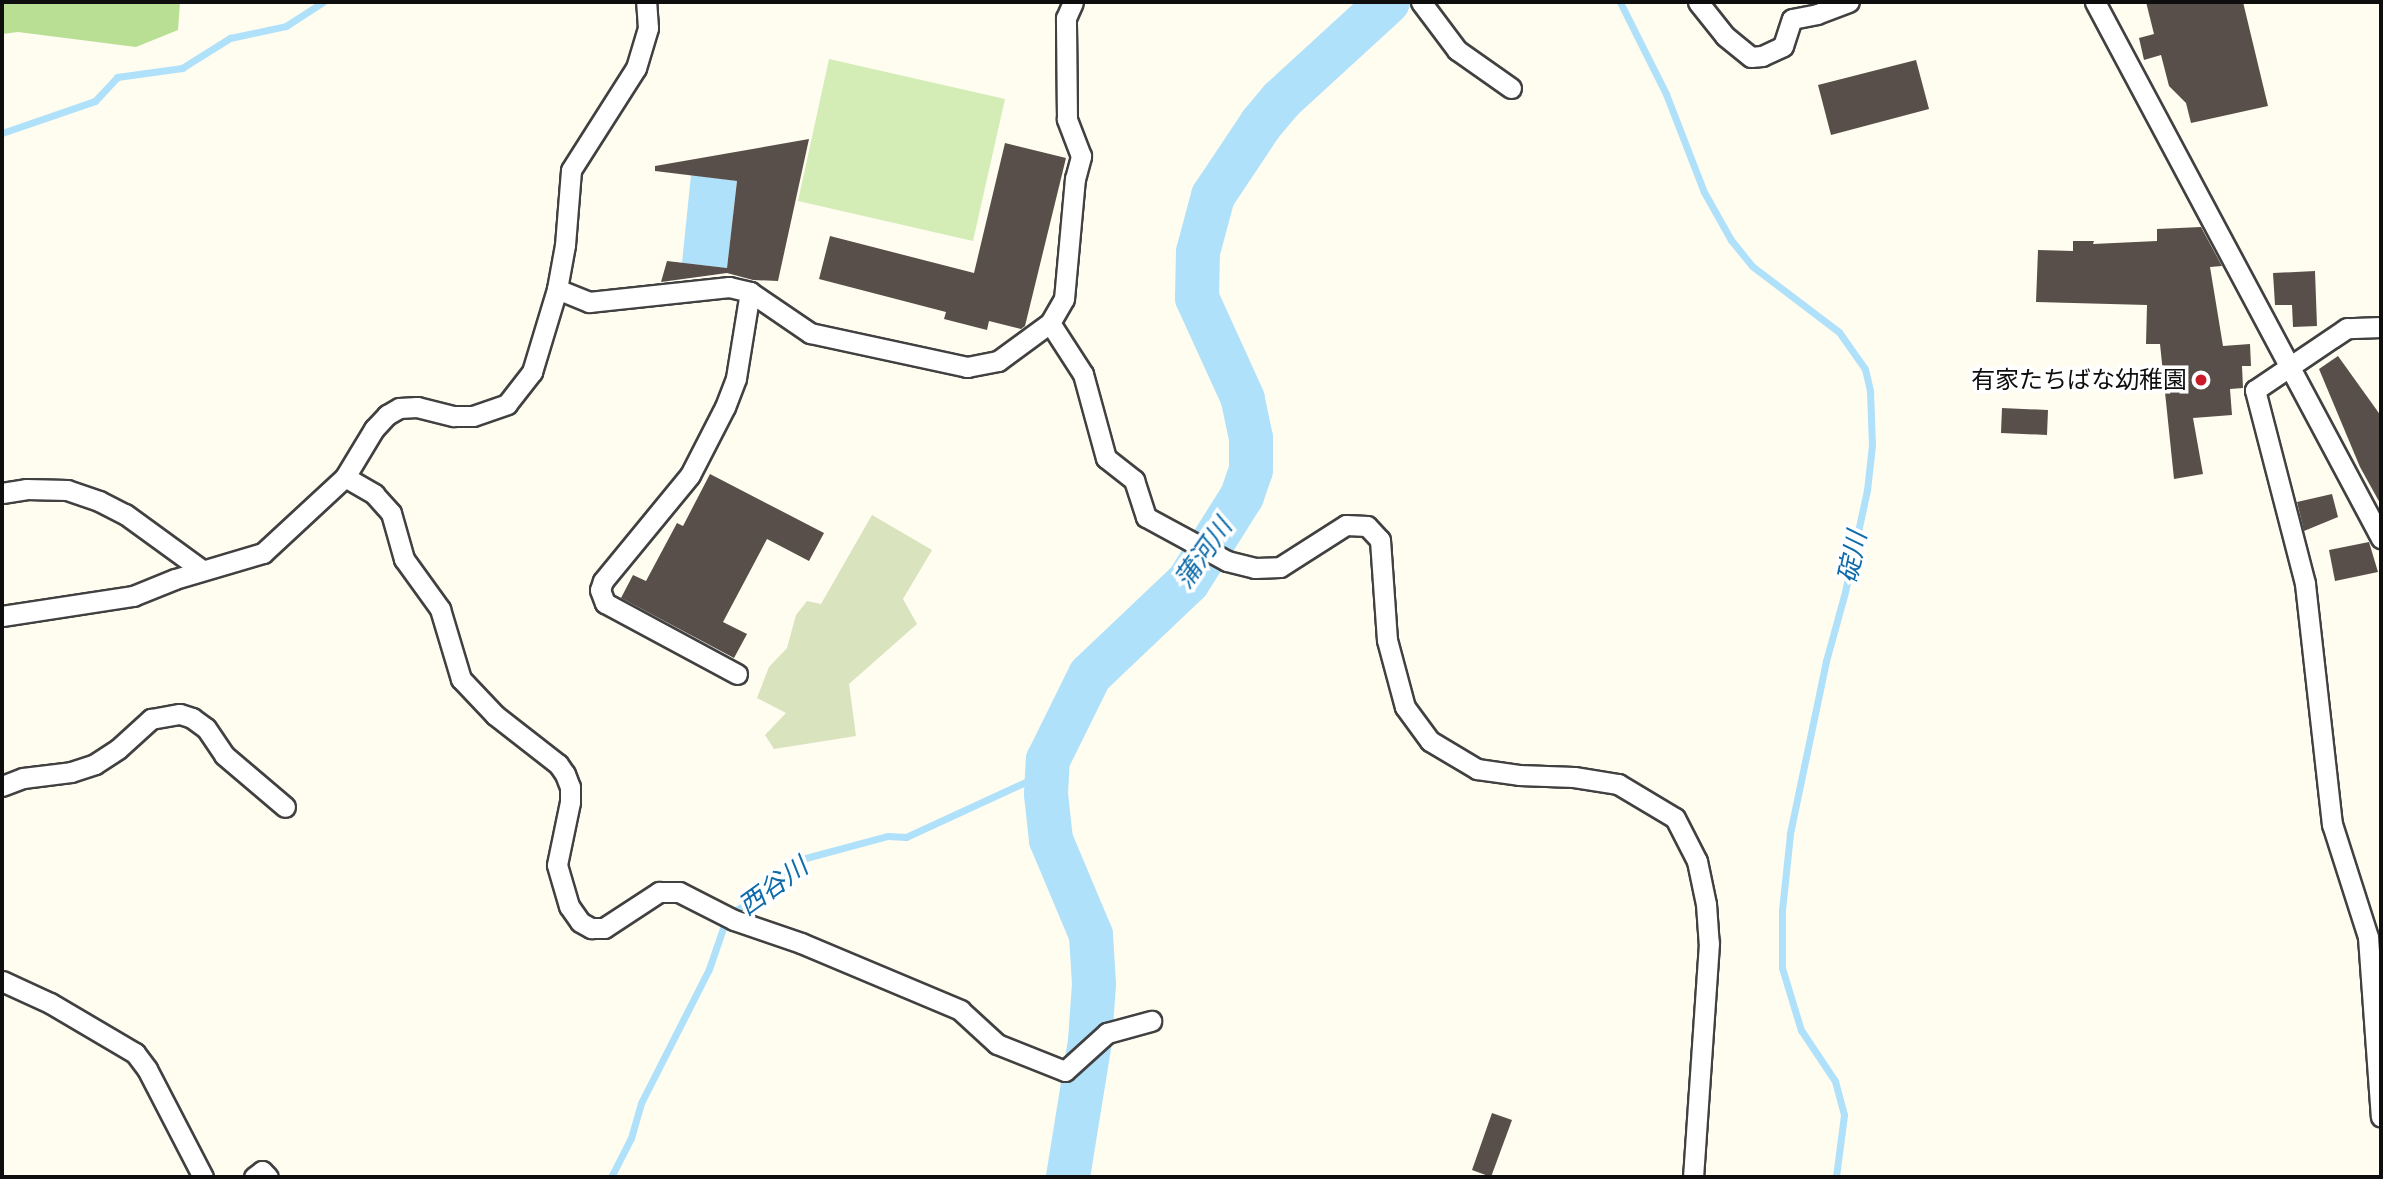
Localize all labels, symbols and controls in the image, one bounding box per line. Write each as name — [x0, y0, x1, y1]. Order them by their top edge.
place label: 有家たちばな幼稚園 — [1971, 366, 2187, 394]
marker: 有家たちばな幼稚園 — [2193, 372, 2209, 388]
water label: 蒲河川 — [1168, 512, 1238, 594]
water label: 碇川 — [1831, 528, 1873, 586]
water label: 西谷川 — [732, 850, 814, 922]

